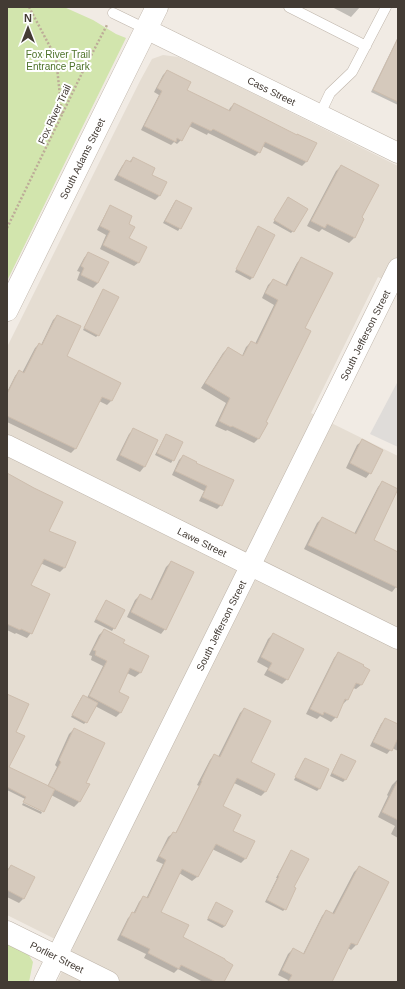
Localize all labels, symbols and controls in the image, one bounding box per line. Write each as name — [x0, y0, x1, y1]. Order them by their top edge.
north arrow — [8, 8, 48, 48]
text: N — [24, 12, 32, 24]
park label: Fox River Trail Entrance Park — [26, 49, 91, 72]
street label: Cass Street — [246, 75, 297, 108]
street label: Fox River Trail — [36, 83, 73, 146]
street label: South Adams Street — [58, 116, 107, 201]
street label: South Jefferson Street — [338, 288, 392, 382]
street label: Lawe Street — [176, 526, 229, 559]
street label: South Jefferson Street — [194, 578, 248, 673]
street label: Porlier Street — [28, 939, 86, 975]

